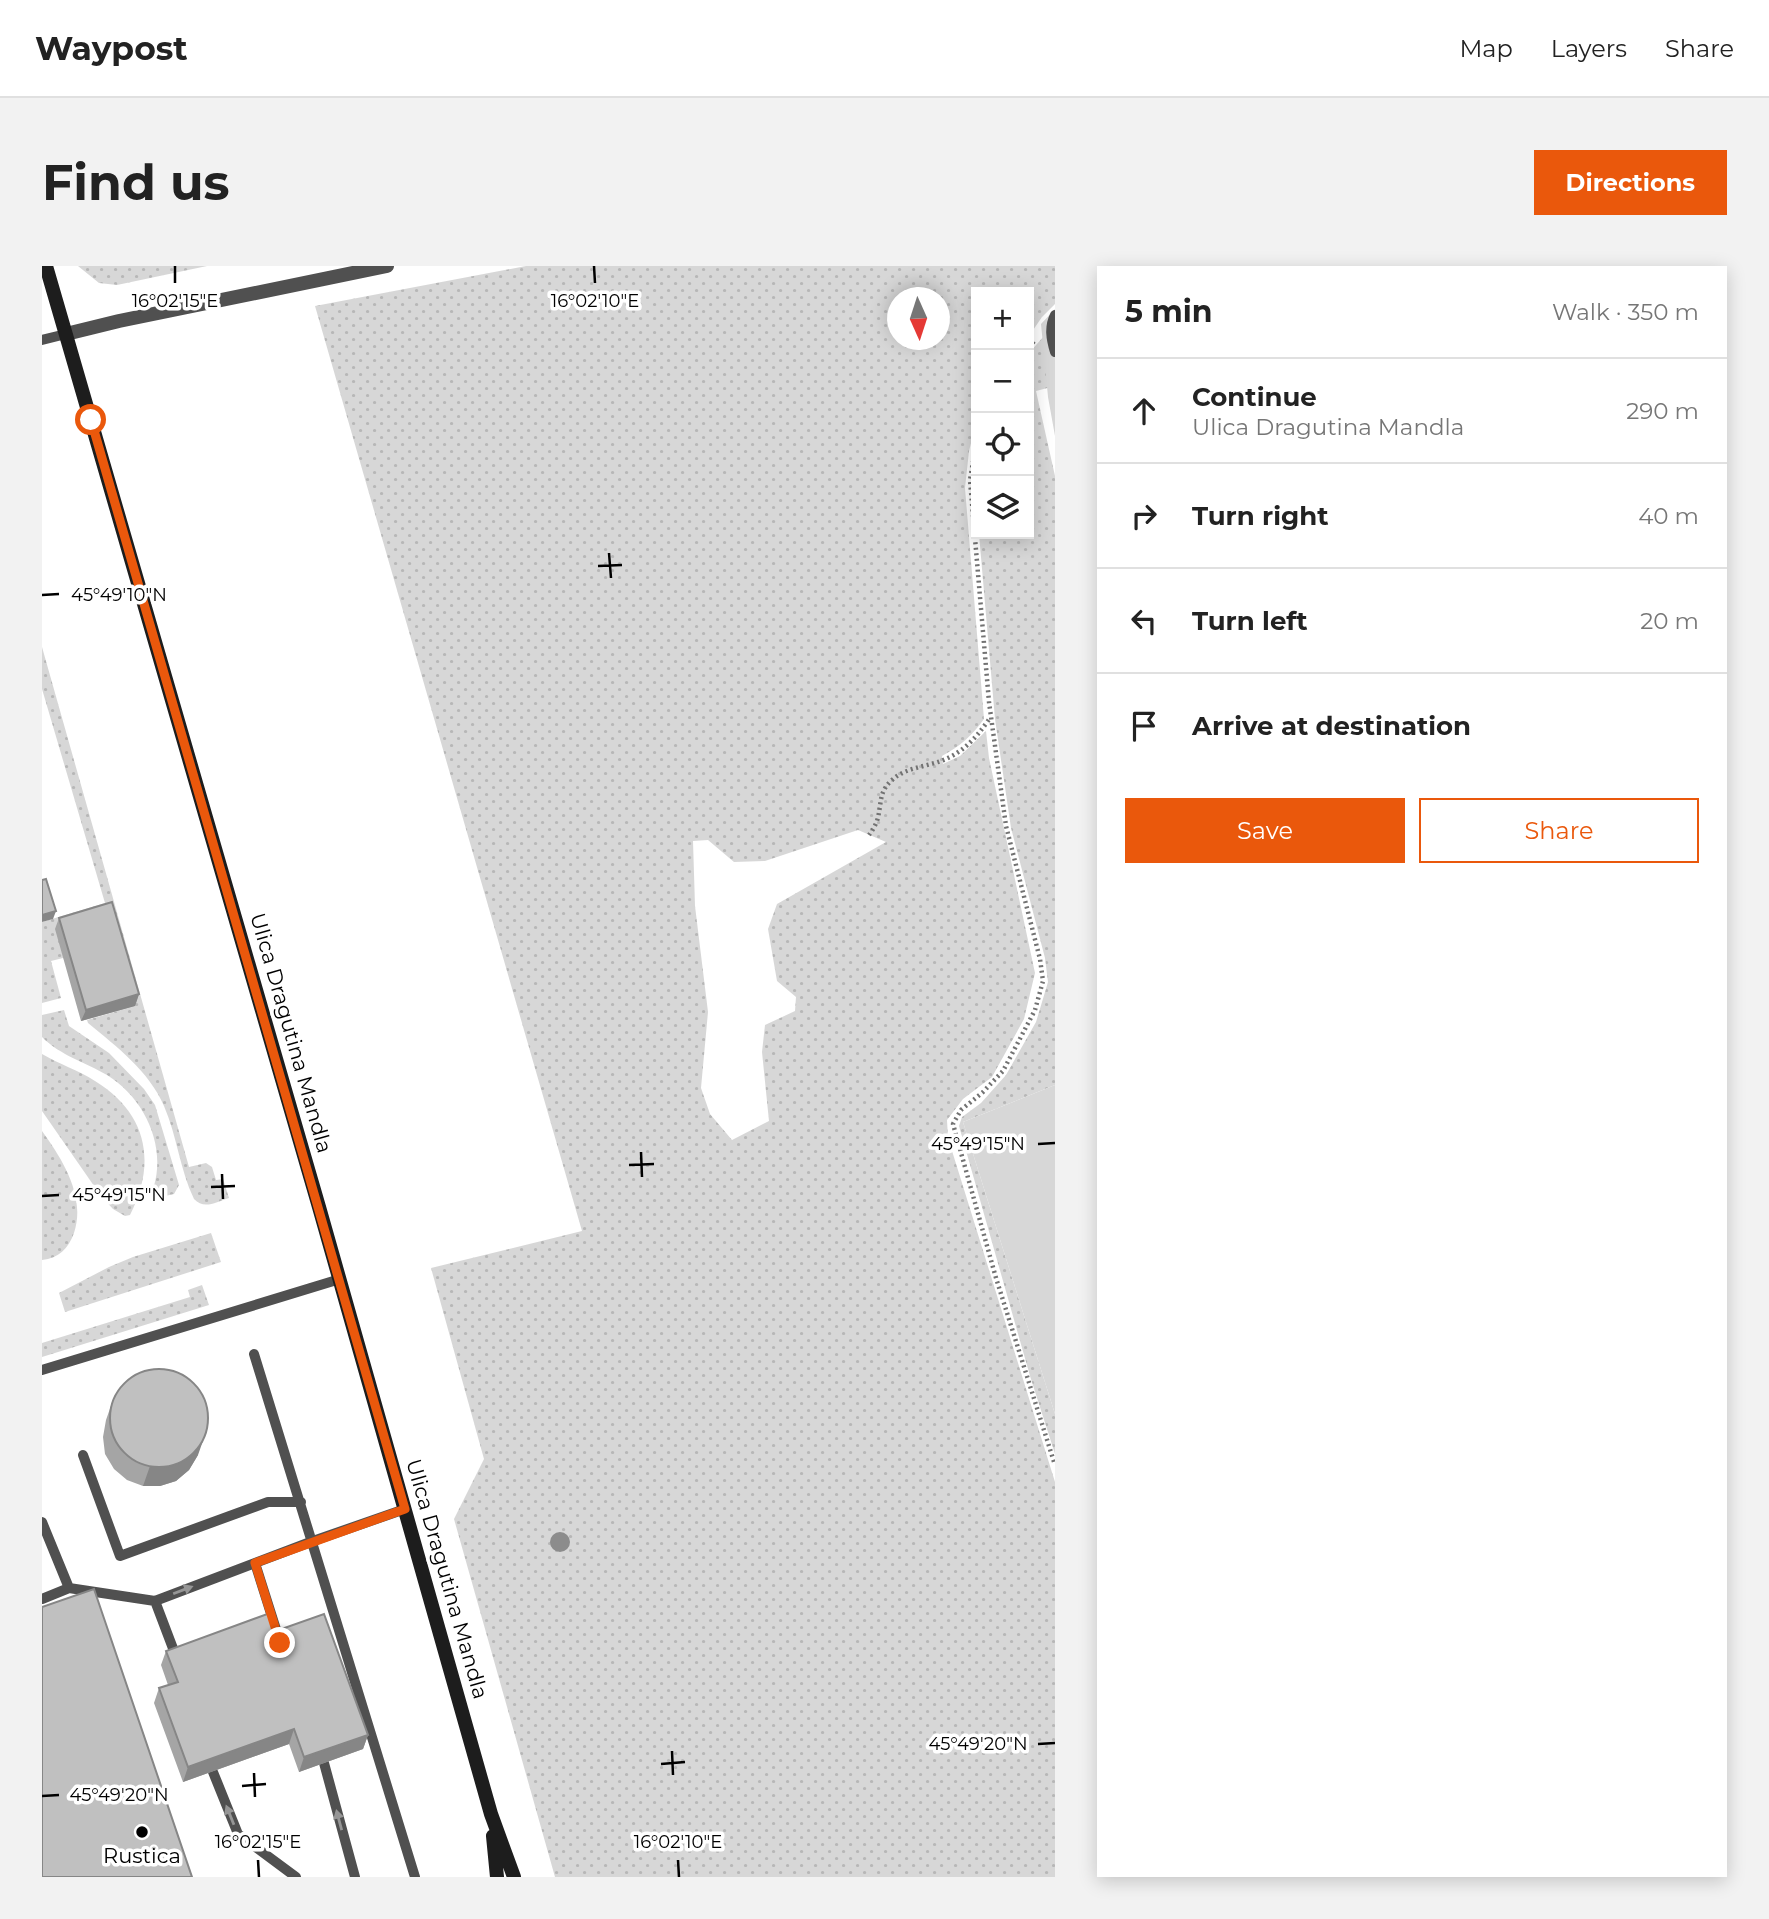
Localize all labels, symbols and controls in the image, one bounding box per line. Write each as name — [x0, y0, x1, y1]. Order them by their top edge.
text: Waypost — [35, 28, 188, 68]
text: Map — [1459, 34, 1513, 63]
text: Layers — [1551, 34, 1627, 63]
text: Share — [1665, 34, 1734, 63]
button: Directions — [1534, 150, 1727, 215]
text: Find us — [42, 153, 230, 212]
north arrow — [887, 287, 950, 350]
map controls — [971, 287, 1034, 539]
button: + — [971, 287, 1034, 350]
text: 16°02'15"E — [132, 290, 218, 312]
text: 16°02'10"E — [551, 290, 639, 312]
text: 5 min — [1125, 293, 1213, 330]
text: Walk · 350 m — [1552, 298, 1699, 326]
button: − — [971, 350, 1034, 413]
text: Continue — [1192, 381, 1317, 413]
icon: ahead — [1125, 392, 1163, 430]
text: 290 m — [1626, 397, 1699, 425]
route start — [75, 404, 106, 435]
button: locate — [971, 413, 1034, 476]
text: Ulica Dragutina Mandla — [1192, 413, 1464, 441]
button: layers — [971, 476, 1034, 539]
icon: right — [1125, 497, 1163, 535]
text: Turn right — [1192, 500, 1328, 532]
text: 40 m — [1638, 502, 1699, 530]
text: 45°49'10"N — [71, 584, 167, 606]
icon: left — [1125, 602, 1163, 640]
text: Turn left — [1192, 605, 1308, 637]
text: 20 m — [1640, 607, 1699, 635]
icon: arrive — [1125, 707, 1163, 745]
text: Arrive at destination — [1192, 710, 1471, 742]
button: Save — [1125, 798, 1405, 863]
button: Share — [1419, 798, 1699, 863]
street label: Ulica Dragutina Mandla — [245, 910, 338, 1156]
text: 45°49'15"N — [931, 1133, 1025, 1155]
text: 45°49'15"N — [72, 1184, 166, 1206]
street label: Ulica Dragutina Mandla — [401, 1456, 494, 1702]
one-way arrow — [173, 1584, 194, 1595]
route end — [264, 1627, 295, 1658]
text: 45°49'20"N — [928, 1733, 1028, 1755]
text: 45°49'20"N — [69, 1784, 169, 1806]
one-way arrow — [225, 1804, 236, 1825]
one-way arrow — [334, 1809, 344, 1830]
marker: Rustica — [134, 1824, 150, 1840]
text: 16°02'15"E — [215, 1831, 301, 1853]
text: 16°02'10"E — [634, 1831, 722, 1853]
place label: Rustica — [103, 1843, 181, 1868]

